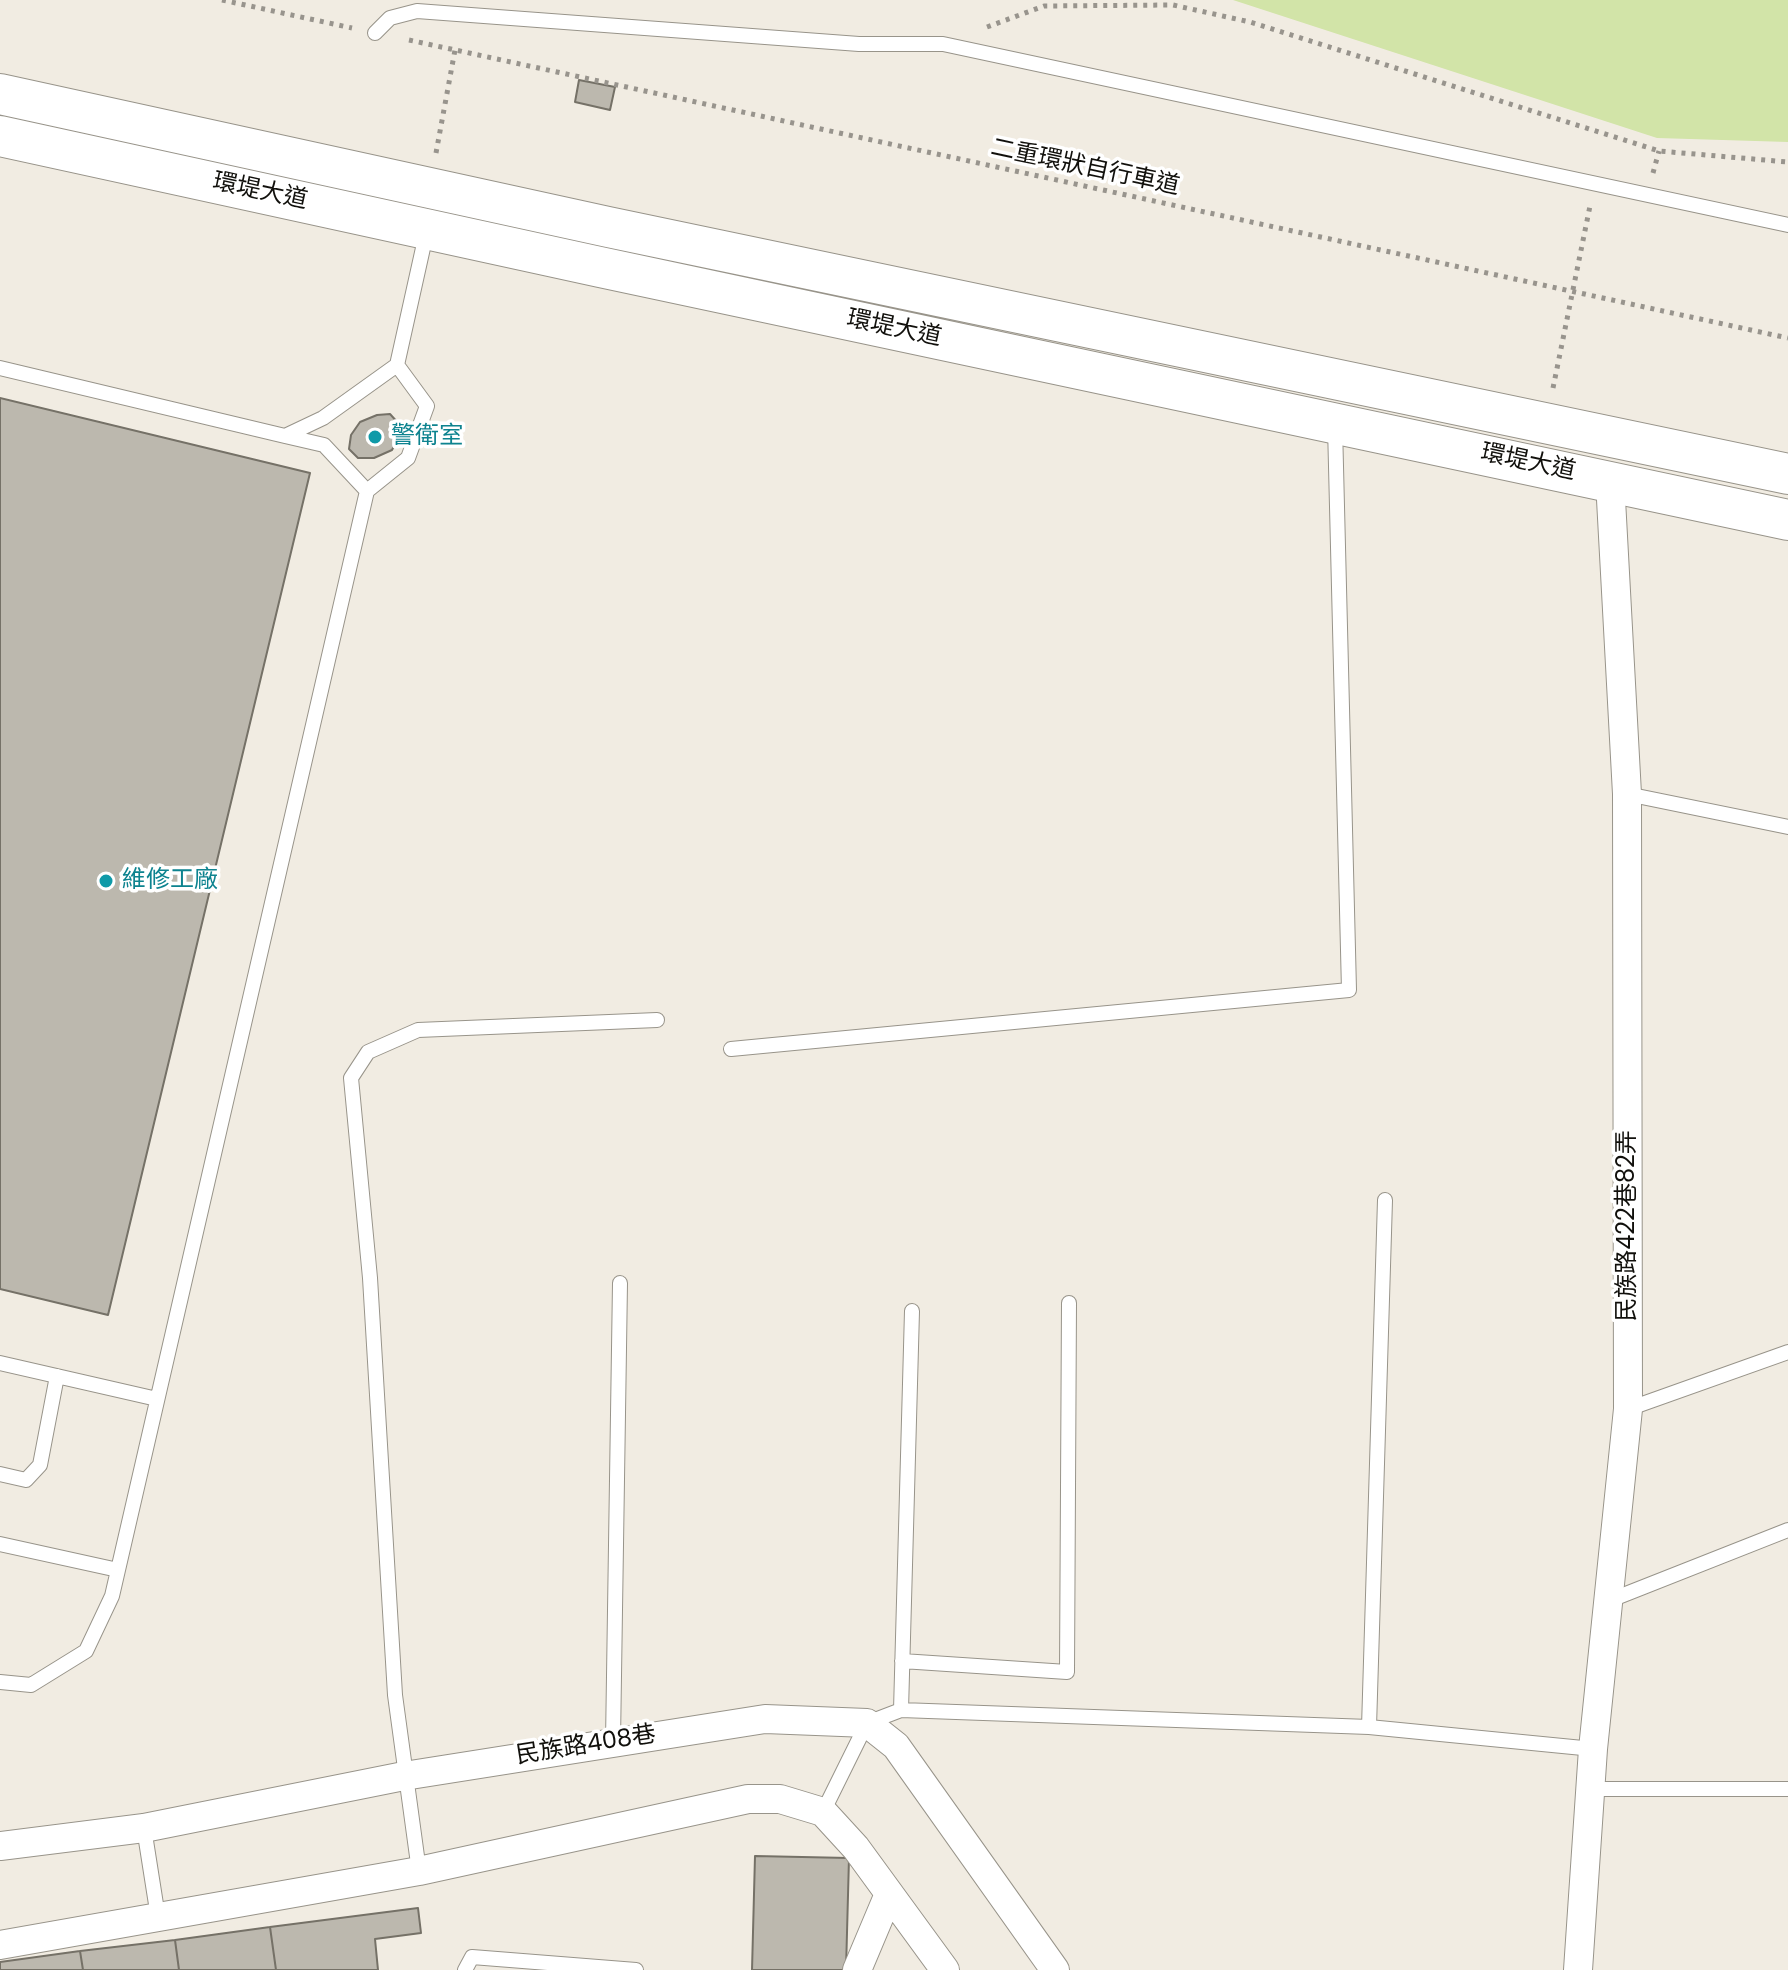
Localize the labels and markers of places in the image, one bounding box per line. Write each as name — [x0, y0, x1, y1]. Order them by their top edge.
place label: 警衛室 — [391, 423, 463, 451]
marker: 警衛室 — [366, 428, 384, 446]
place label: 維修工廠 — [122, 867, 218, 895]
marker: 維修工廠 — [97, 872, 115, 890]

